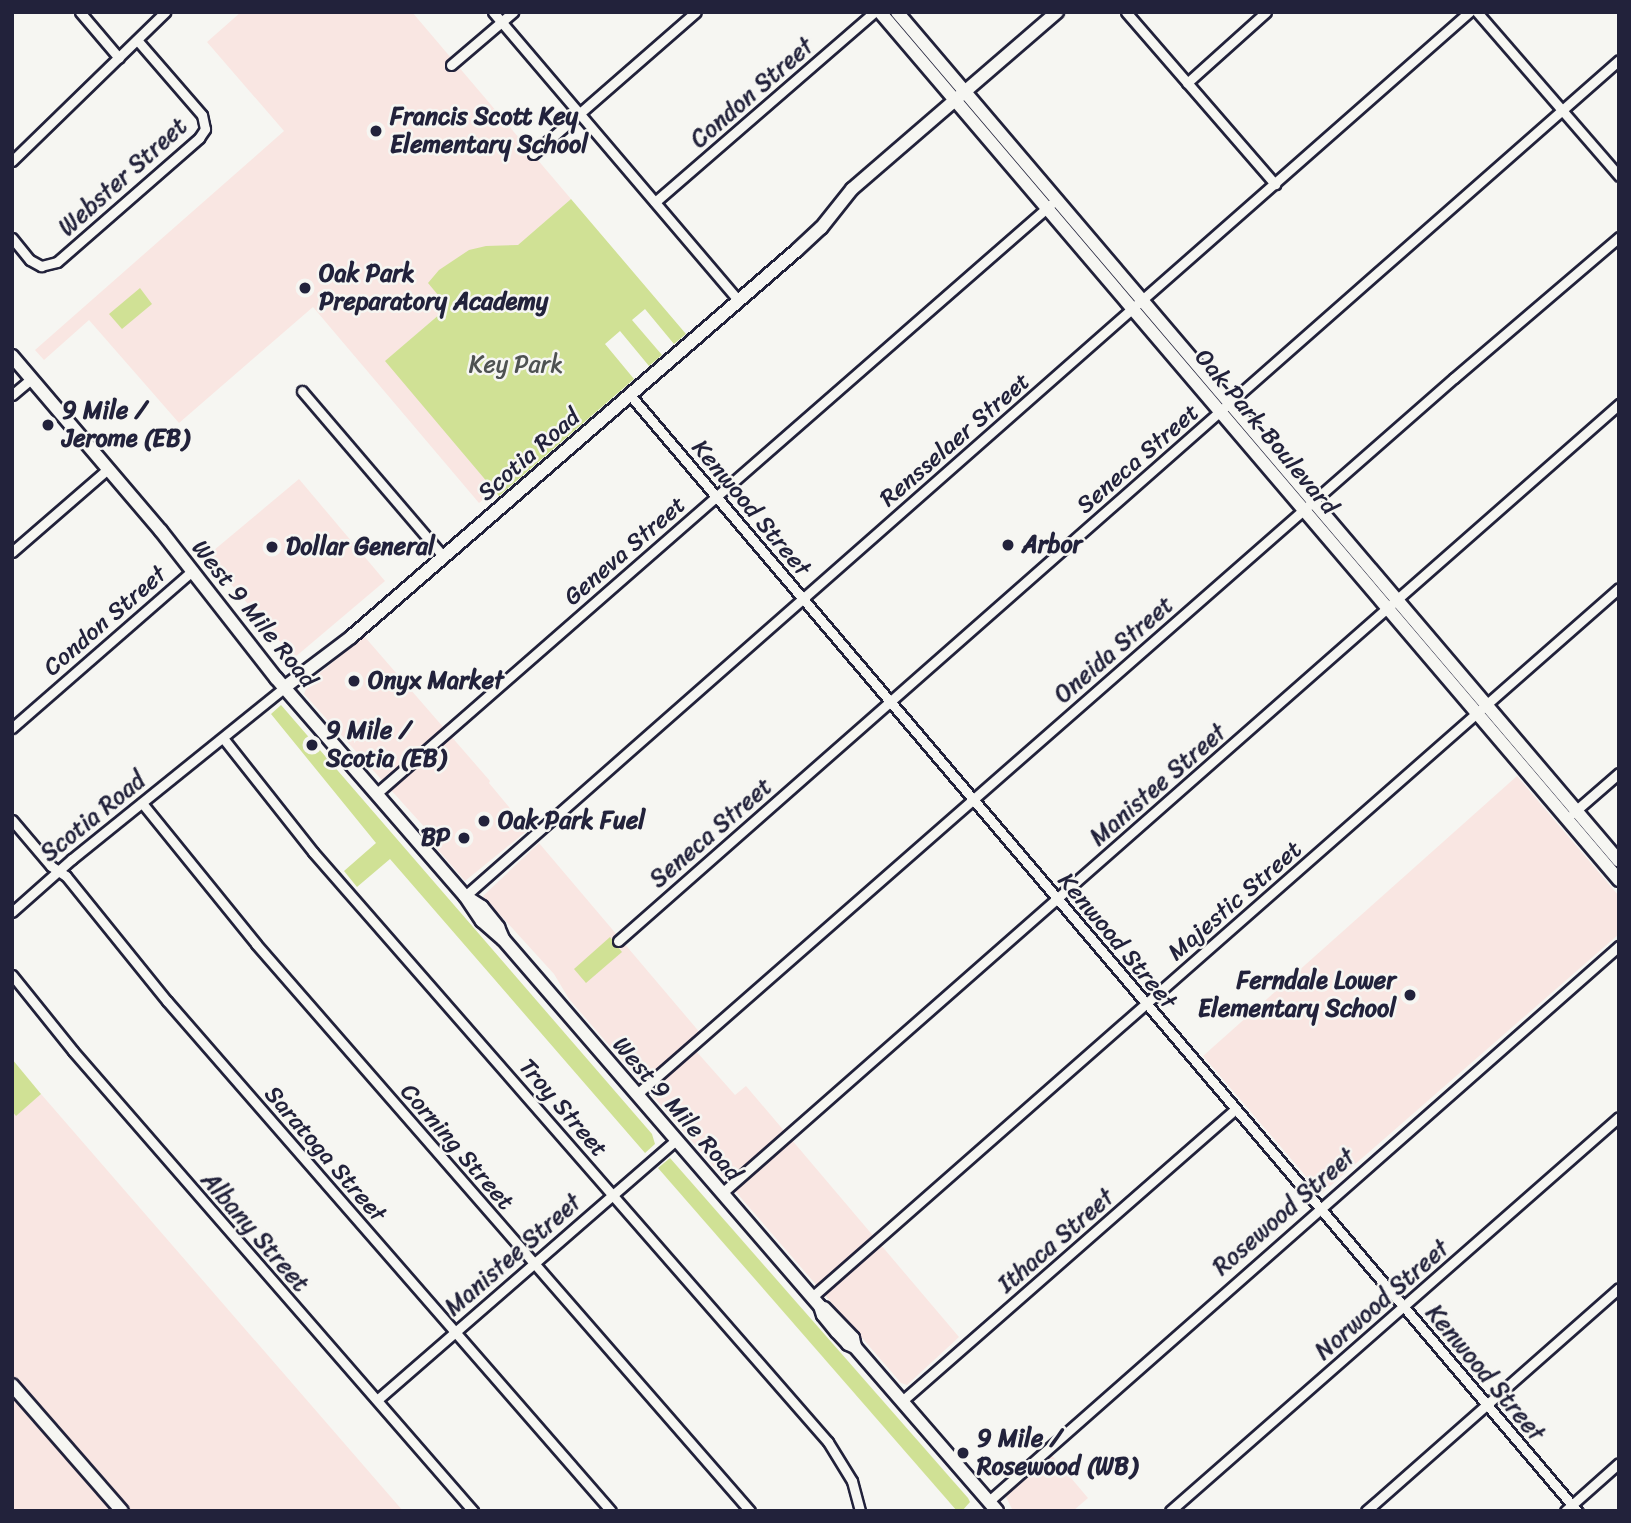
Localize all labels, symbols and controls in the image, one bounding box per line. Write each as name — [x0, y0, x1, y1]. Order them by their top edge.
street label: Condon Street — [684, 32, 820, 154]
place label: Francis Scott Key Elementary School — [390, 103, 588, 159]
street label: Webster Street — [53, 112, 193, 242]
marker: Francis Scott Key Elementary School — [368, 123, 384, 139]
place label: Oak Park Preparatory Academy — [319, 260, 549, 316]
marker: Oak Park Preparatory Academy — [297, 280, 313, 296]
street label: Oak Park Boulevard — [1189, 344, 1343, 520]
park label: Key Park — [469, 351, 563, 379]
street label: Rensselaer Street — [874, 367, 1036, 513]
place label: 9 Mile / Jerome (EB) — [62, 397, 189, 453]
street label: Seneca Street — [1071, 398, 1205, 520]
street label: Scotia Road — [472, 403, 586, 507]
marker: 9 Mile / Jerome (EB) — [40, 417, 56, 433]
street label: Kenwood Street — [686, 434, 816, 582]
street label: Geneva Street — [558, 490, 692, 612]
place label: Arbor — [1022, 531, 1082, 559]
place label: Dollar General — [286, 533, 436, 561]
street label: West 9 Mile Road — [185, 534, 323, 694]
marker: Arbor — [1000, 537, 1016, 553]
marker: Dollar General — [264, 539, 280, 555]
street label: Condon Street — [37, 560, 173, 682]
street label: Oneida Street — [1049, 591, 1179, 709]
place label: Onyx Market — [368, 667, 504, 695]
marker: Onyx Market — [346, 673, 362, 689]
place label: 9 Mile / Scotia (EB) — [326, 717, 446, 773]
street label: Manistee Street — [1084, 718, 1232, 852]
marker: 9 Mile / Scotia (EB) — [304, 737, 320, 753]
street label: Scotia Road — [35, 766, 151, 868]
street label: Seneca Street — [644, 772, 778, 894]
place label: Oak Park Fuel — [498, 807, 645, 835]
marker: Oak Park Fuel — [476, 813, 492, 829]
place label: BP — [421, 824, 450, 852]
marker: BP — [456, 830, 472, 846]
street label: Majestic Street — [1163, 835, 1307, 967]
street label: Kenwood Street — [1052, 867, 1182, 1015]
place label: Ferndale Lower Elementary School — [1198, 967, 1396, 1023]
marker: Ferndale Lower Elementary School — [1402, 987, 1418, 1003]
street label: West 9 Mile Road — [606, 1031, 748, 1187]
street label: Troy Street — [512, 1053, 614, 1163]
street label: Corning Street — [394, 1078, 520, 1216]
street label: Saratoga Street — [258, 1080, 392, 1228]
street label: Rosewood Street — [1207, 1142, 1361, 1282]
street label: Albany Street — [195, 1166, 315, 1298]
street label: Ithaca Street — [992, 1183, 1120, 1299]
street label: Manistee Street — [439, 1188, 587, 1322]
street label: Norwood Street — [1309, 1234, 1455, 1366]
street label: Kenwood Street — [1420, 1299, 1550, 1447]
place label: 9 Mile / Rosewood (WB) — [977, 1425, 1138, 1481]
marker: 9 Mile / Rosewood (WB) — [955, 1445, 971, 1461]

